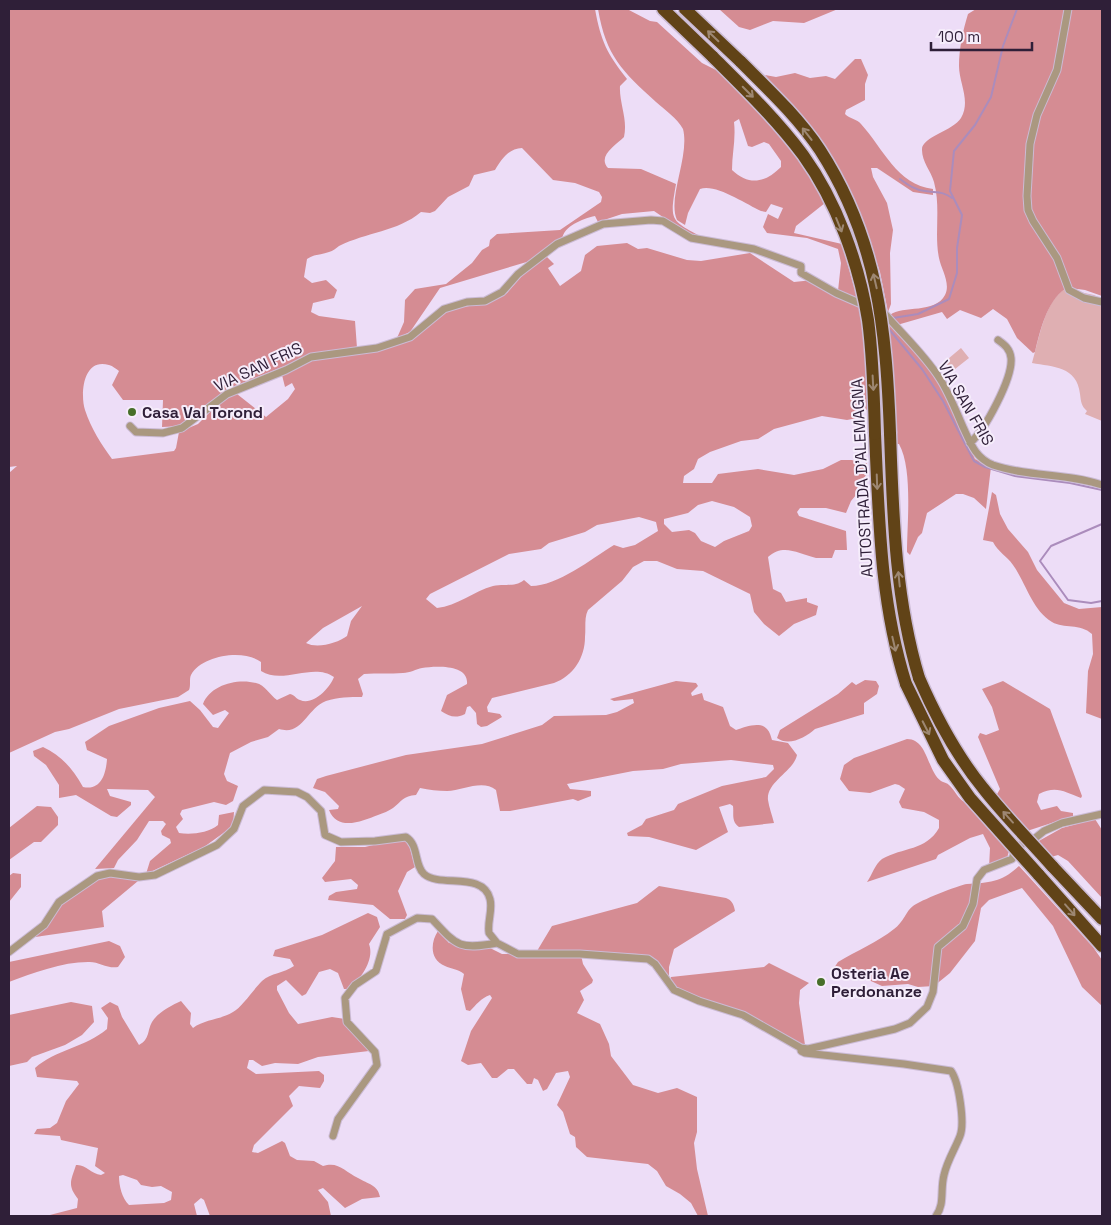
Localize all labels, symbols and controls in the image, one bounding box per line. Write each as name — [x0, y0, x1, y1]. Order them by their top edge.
scale bar — [931, 20, 1032, 52]
text: 100 m — [938, 27, 980, 46]
one-way arrow — [707, 30, 719, 42]
one-way arrow — [742, 86, 754, 98]
one-way arrow — [802, 128, 813, 141]
one-way arrow — [835, 217, 845, 232]
one-way arrow — [870, 273, 879, 289]
street label: VIA SAN FRIS — [211, 337, 306, 397]
street label: VIA SAN FRIS — [933, 357, 999, 449]
one-way arrow — [868, 374, 877, 390]
street label: AUTOSTRADA D'ALEMAGNA — [846, 378, 878, 578]
place label: Casa Val Torond — [142, 402, 263, 423]
marker: Casa Val Torond — [126, 406, 138, 418]
one-way arrow — [873, 474, 882, 490]
one-way arrow — [894, 572, 904, 588]
one-way arrow — [890, 635, 899, 651]
one-way arrow — [922, 720, 931, 735]
one-way arrow — [1002, 810, 1014, 823]
one-way arrow — [1065, 903, 1076, 916]
place label: Osteria Ae Perdonanze — [831, 963, 922, 1002]
marker: Osteria Ae Perdonanze — [815, 976, 827, 988]

